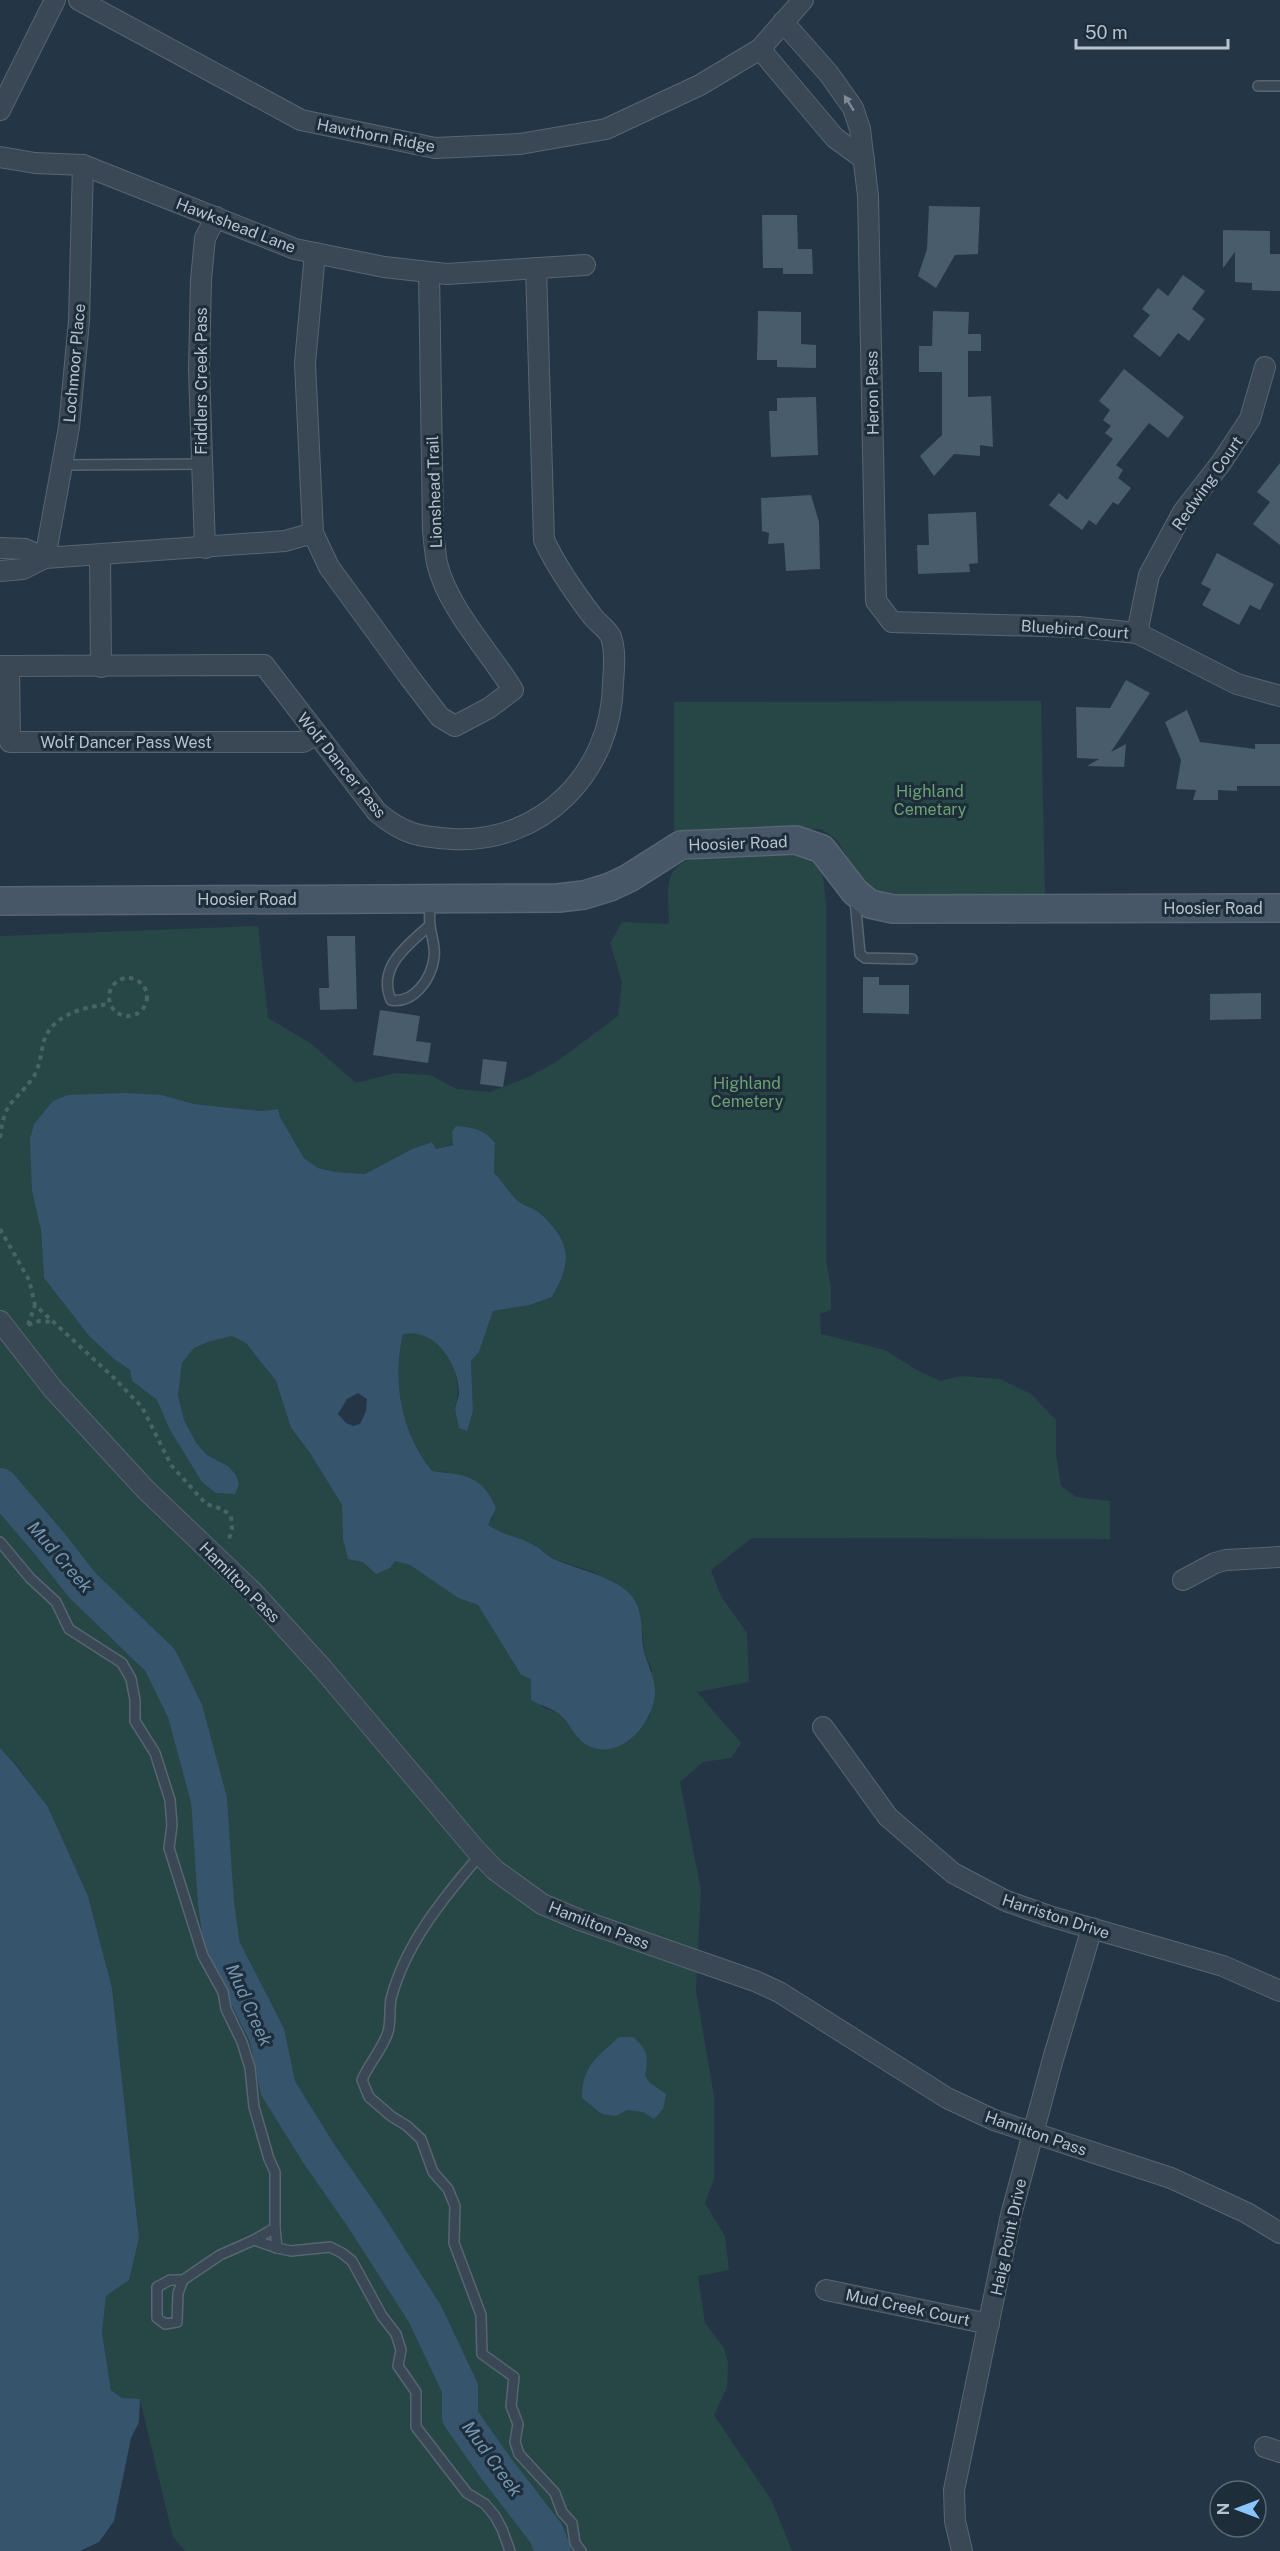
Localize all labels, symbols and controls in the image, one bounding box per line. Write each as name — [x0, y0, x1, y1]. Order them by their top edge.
scale bar — [1076, 12, 1228, 50]
text: 50 m — [1085, 22, 1128, 43]
one-way arrow — [844, 95, 855, 112]
street label: Hawthorn Ridge — [315, 115, 437, 156]
street label: Hawkshead Lane — [173, 194, 298, 257]
street label: Lochmoor Place — [60, 303, 89, 423]
street label: Fiddlers Creek Pass — [192, 307, 211, 455]
street label: Heron Pass — [862, 351, 883, 435]
street label: Redwing Court — [1168, 433, 1247, 534]
street label: Lionshead Trail — [423, 435, 446, 549]
street label: Bluebird Court — [1020, 616, 1130, 643]
street label: Wolf Dancer Pass — [293, 709, 390, 822]
street label: Wolf Dancer Pass West — [40, 733, 212, 752]
park label: Highland Cemetary — [894, 782, 967, 819]
street label: Hoosier Road — [688, 832, 788, 855]
street label: Hoosier Road — [197, 890, 297, 909]
street label: Hoosier Road — [1163, 899, 1263, 918]
park label: Highland Cemetery — [711, 1074, 784, 1111]
water label: Mud Creek — [24, 1517, 97, 1597]
street label: Hamilton Pass — [195, 1538, 284, 1627]
street label: Harriston Drive — [1000, 1890, 1112, 1943]
street label: Hamilton Pass — [546, 1898, 652, 1953]
water label: Mud Creek — [222, 1960, 277, 2050]
street label: Hamilton Pass — [982, 2107, 1089, 2160]
street label: Haig Point Drive — [987, 2177, 1030, 2297]
street label: Mud Creek Court — [844, 2285, 972, 2330]
water label: Mud Creek — [458, 2417, 527, 2501]
north arrow — [1208, 2479, 1268, 2539]
text: N — [1214, 2503, 1233, 2515]

